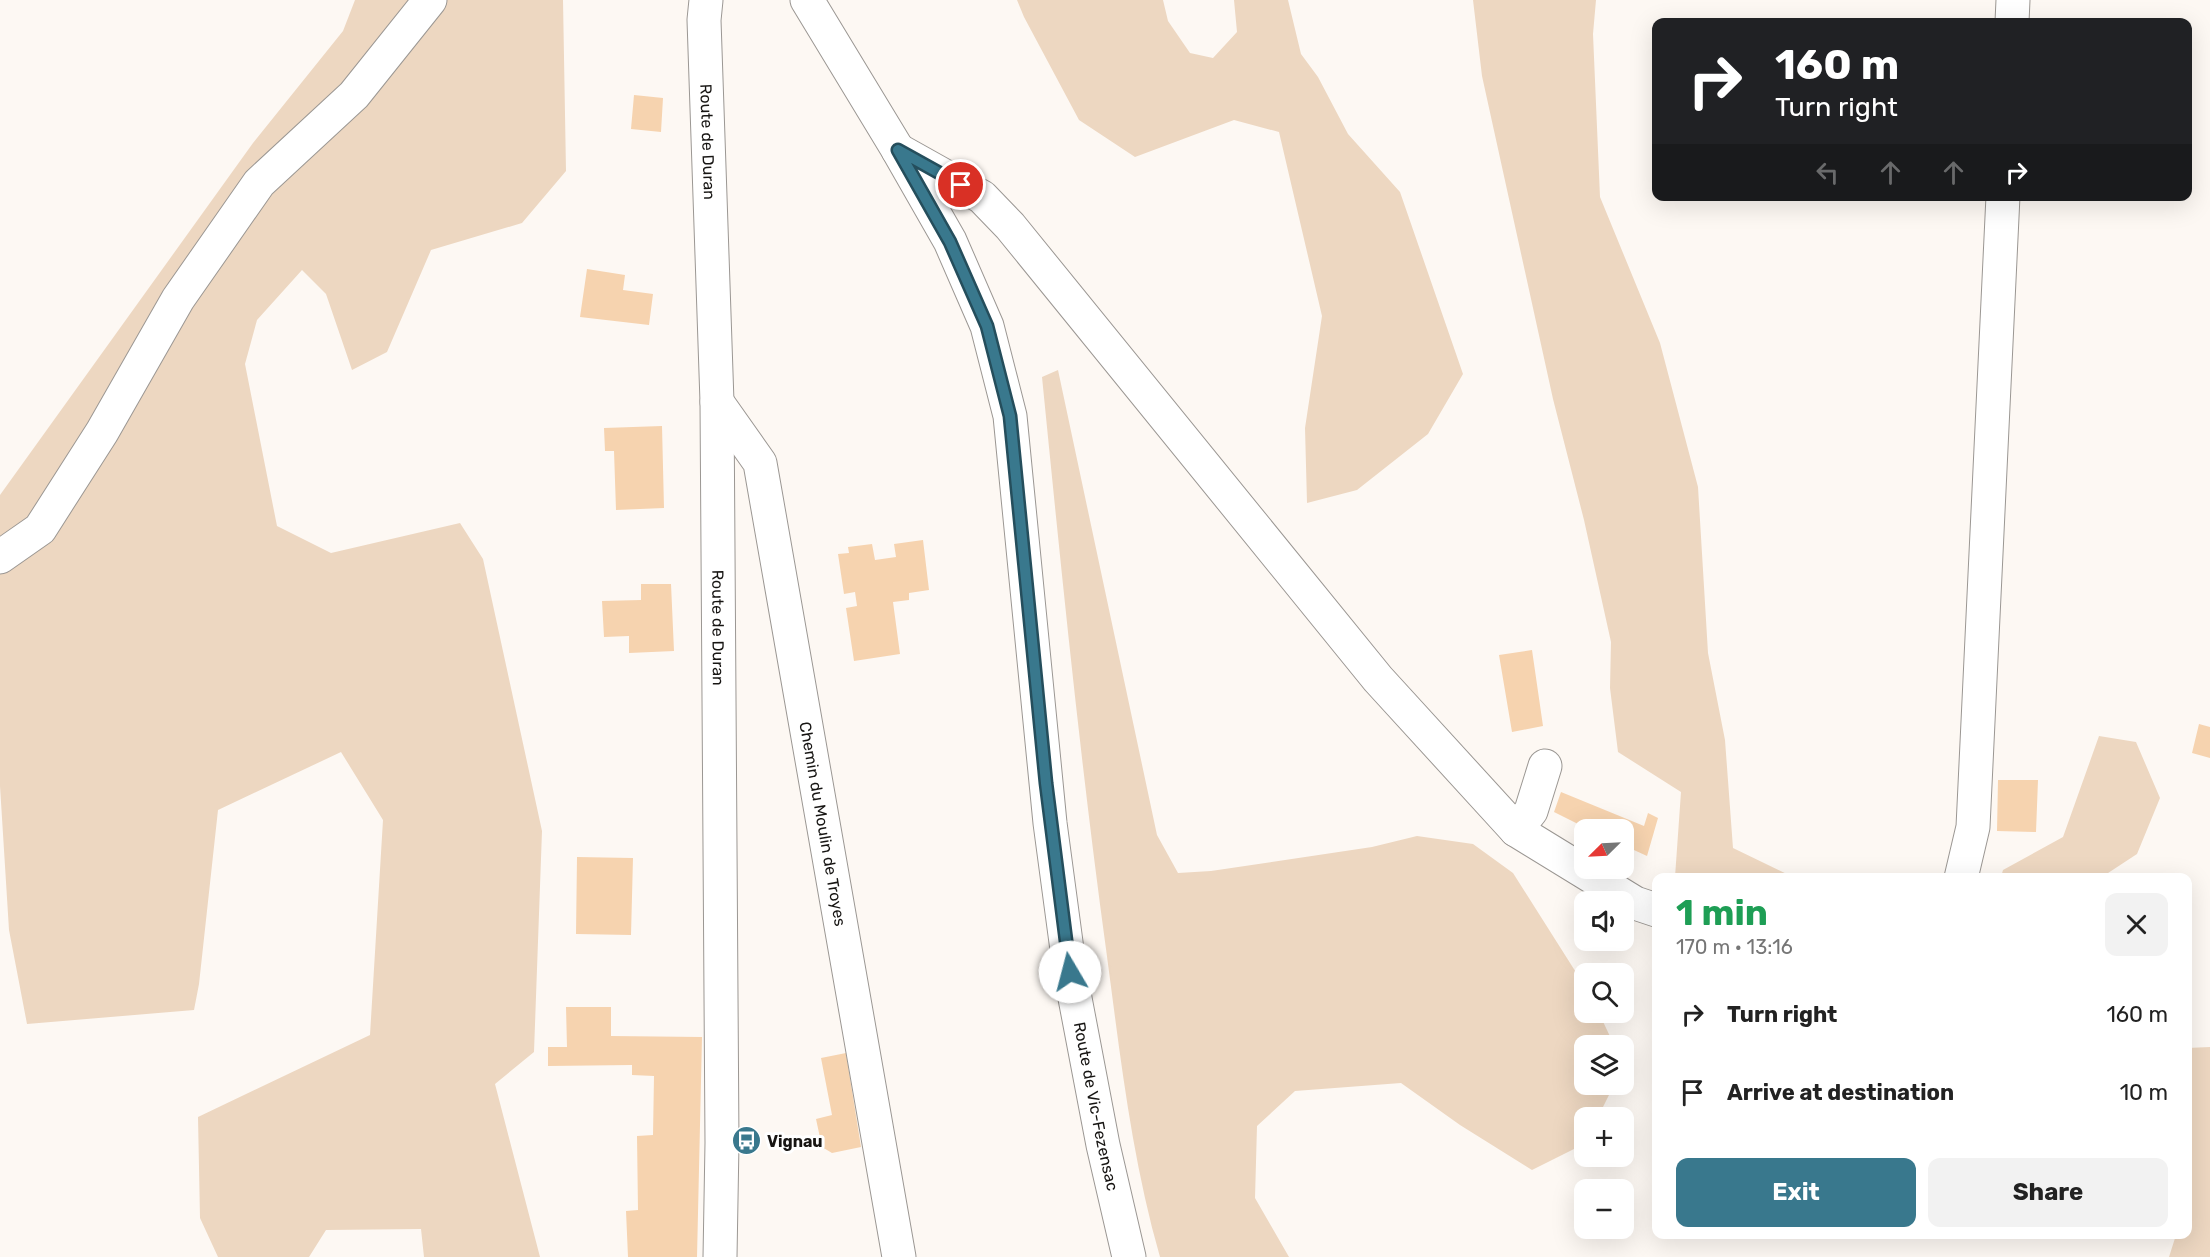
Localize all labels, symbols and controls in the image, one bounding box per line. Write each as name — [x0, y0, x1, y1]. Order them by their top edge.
text: 160 m — [1775, 40, 1899, 90]
icon: right — [1676, 42, 1754, 120]
street label: Route de Duran — [697, 84, 720, 200]
text: Turn right — [1775, 91, 1898, 123]
icon: left — [1811, 156, 1844, 189]
icon: ahead — [1874, 156, 1907, 189]
icon: ahead — [1937, 156, 1970, 189]
icon: right — [2000, 156, 2033, 189]
pin — [935, 159, 986, 210]
icon: arrive — [944, 168, 977, 201]
street label: Route de Duran — [709, 570, 728, 686]
street label: Chemin du Moulin de Troyes — [796, 720, 850, 928]
north arrow — [1574, 819, 1634, 879]
map controls — [1574, 819, 1634, 1239]
button: sound — [1574, 891, 1634, 951]
text: 1 min — [1676, 891, 1768, 934]
button: close — [2105, 893, 2168, 956]
text: 170 m · 13:16 — [1676, 935, 1793, 959]
position arrow — [1038, 940, 1102, 1004]
button: search — [1574, 963, 1634, 1023]
icon: right — [1676, 998, 1709, 1031]
text: Turn right — [1727, 1001, 1837, 1028]
text: 160 m — [2106, 1001, 2168, 1028]
street label: Route de Vic-Fezensac — [1070, 1020, 1123, 1193]
button: layers — [1574, 1035, 1634, 1095]
icon: arrive — [1676, 1076, 1709, 1109]
text: Arrive at destination — [1727, 1079, 1954, 1106]
text: 10 m — [2120, 1079, 2168, 1106]
button: + — [1574, 1107, 1634, 1167]
bus stop icon: Vignau — [730, 1125, 762, 1157]
place label: Vignau — [767, 1132, 823, 1151]
button: Exit — [1676, 1158, 1916, 1227]
button: Share — [1928, 1158, 2168, 1227]
button: − — [1574, 1179, 1634, 1239]

